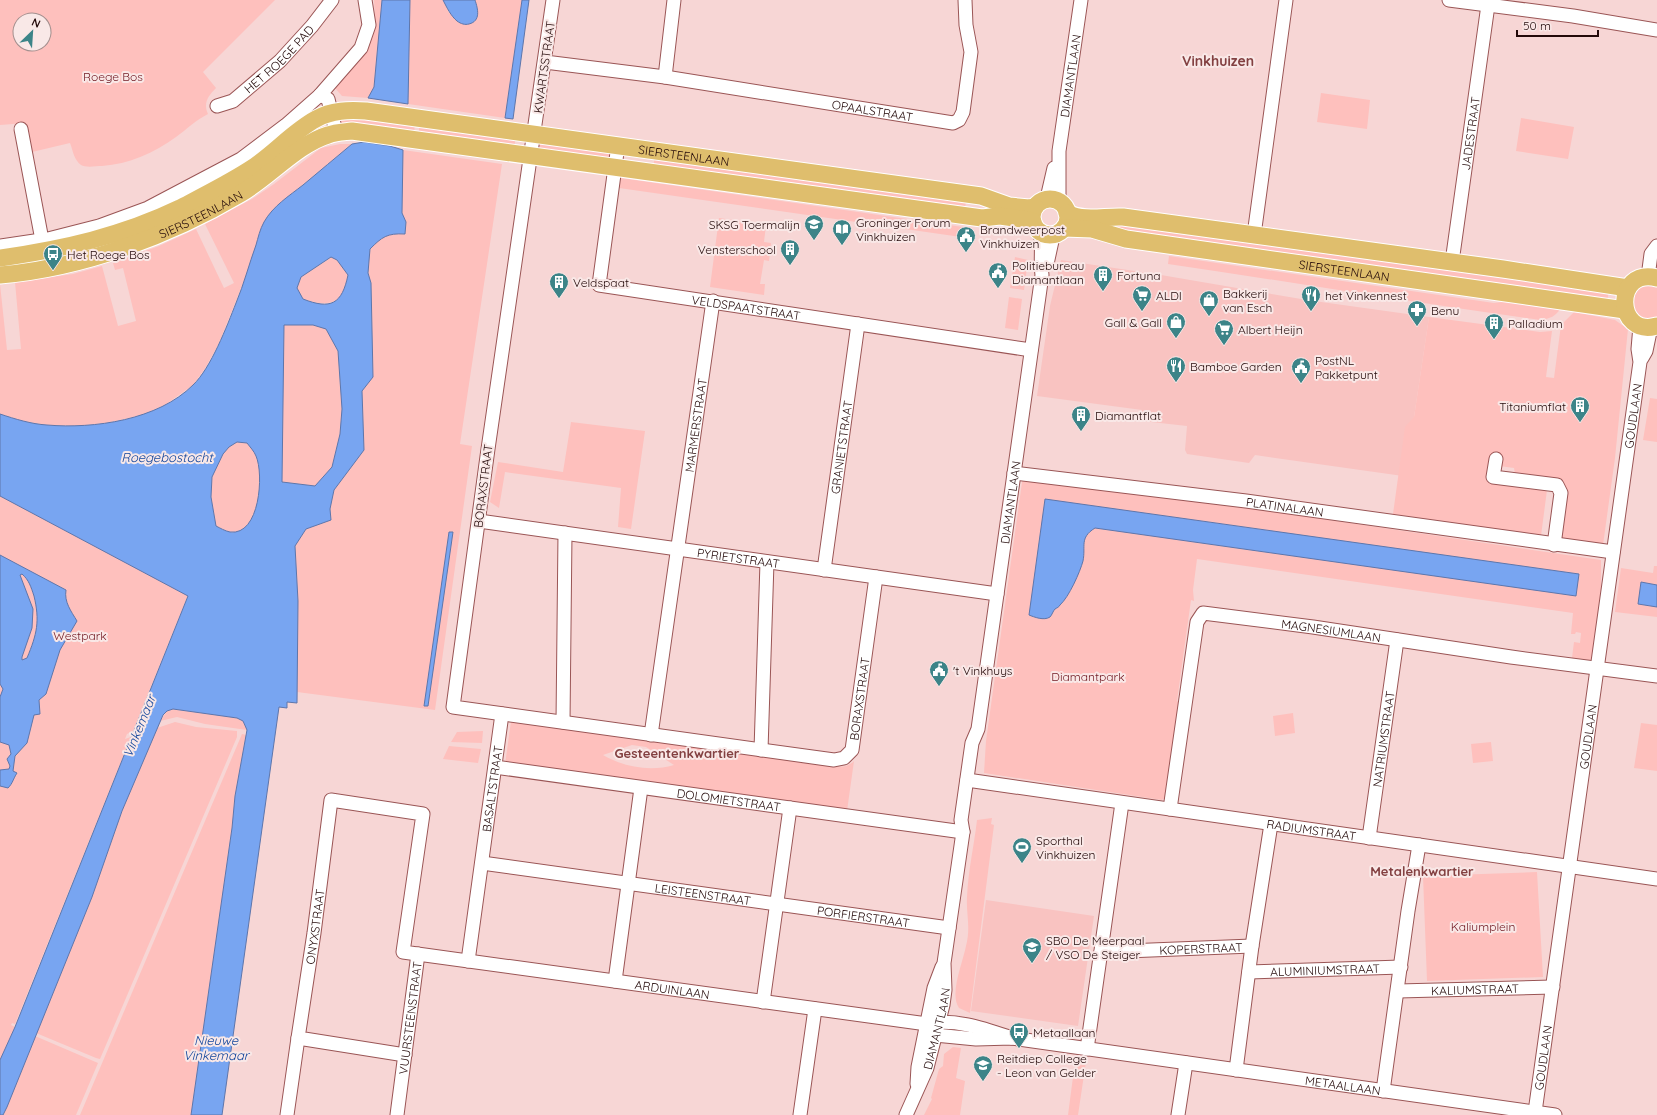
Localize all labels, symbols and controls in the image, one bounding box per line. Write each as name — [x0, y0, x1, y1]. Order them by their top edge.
north arrow — [12, 12, 52, 52]
scale bar — [1517, 12, 1598, 38]
text: N — [30, 15, 43, 31]
text: 50 m — [1523, 18, 1551, 33]
street label: KWARTSSTRAAT — [530, 20, 558, 114]
street label: HET ROEGE PAD — [241, 22, 317, 96]
street label: DIAMANTLAAN — [1056, 33, 1083, 118]
district label: Vinkhuizen — [1182, 52, 1254, 70]
park label: Roege Bos — [83, 69, 143, 84]
street label: JADESTRAAT — [1457, 95, 1483, 171]
street label: OPAALSTRAAT — [831, 96, 914, 124]
street label: SIERSTEENLAAN — [637, 141, 730, 169]
street label: SIERSTEENLAAN — [157, 187, 245, 241]
school or university icon: SKSG Toermalijn — [803, 213, 825, 241]
place label: Groninger Forum Vinkhuizen — [856, 215, 951, 244]
place label: SKSG Toermalijn — [709, 217, 800, 232]
library icon: Groninger Forum Vinkhuizen — [831, 218, 853, 246]
place label: Brandweerpost Vinkhuizen — [980, 222, 1065, 251]
public building icon: Brandweerpost Vinkhuizen — [955, 225, 977, 253]
building icon: Vensterschool — [779, 238, 801, 266]
place label: Vensterschool — [698, 242, 776, 257]
bus stop icon: Het Roege Bos — [42, 243, 64, 271]
place label: Het Roege Bos — [67, 247, 150, 262]
street label: SIERSTEENLAAN — [1298, 256, 1391, 284]
place label: Politiebureau Diamantlaan — [1012, 258, 1084, 287]
public building icon: Politiebureau Diamantlaan — [987, 261, 1009, 289]
building icon: Fortuna — [1092, 264, 1114, 292]
place label: Fortuna — [1117, 268, 1161, 283]
building icon: Veldspaat — [548, 271, 570, 299]
place label: Veldspaat — [573, 275, 629, 290]
supermarket icon: ALDI — [1131, 284, 1153, 312]
restaurant icon: het Vinkennest — [1300, 284, 1322, 312]
place label: Bakkerij van Esch — [1223, 286, 1272, 315]
place label: ALDI — [1156, 288, 1182, 303]
place label: het Vinkennest — [1325, 288, 1407, 303]
shop icon: Bakkerij van Esch — [1198, 289, 1220, 317]
street label: VELDSPAATSTRAAT — [691, 292, 801, 323]
pharmacy icon: Benu — [1406, 299, 1428, 327]
place label: Benu — [1431, 303, 1459, 318]
shop icon: Gall & Gall — [1165, 311, 1187, 339]
building icon: Palladium — [1483, 312, 1505, 340]
place label: Gall & Gall — [1105, 315, 1162, 330]
place label: Palladium — [1508, 316, 1563, 331]
supermarket icon: Albert Heijn — [1213, 318, 1235, 346]
place label: Albert Heijn — [1238, 322, 1303, 337]
place label: PostNL Pakketpunt — [1315, 353, 1378, 382]
restaurant icon: Bamboe Garden — [1165, 355, 1187, 383]
public building icon: PostNL Pakketpunt — [1290, 356, 1312, 384]
place label: Bamboe Garden — [1190, 359, 1282, 374]
street label: MARMERSTRAAT — [681, 377, 709, 473]
street label: GOUDLAAN — [1621, 382, 1644, 449]
building icon: Titaniumflat — [1569, 395, 1591, 423]
street label: GRANIETSTRAAT — [827, 399, 855, 495]
place label: Titaniumflat — [1499, 399, 1566, 414]
building icon: Diamantflat — [1070, 404, 1092, 432]
place label: Diamantflat — [1095, 408, 1161, 423]
street label: BORAXSTRAAT — [470, 443, 496, 529]
water label: Roegebostocht — [121, 449, 214, 465]
street label: DIAMANTLAAN — [997, 460, 1023, 545]
street label: PLATINALAAN — [1245, 494, 1325, 519]
street label: PYRIETSTRAAT — [696, 544, 781, 571]
street label: MAGNESIUMLAAN — [1280, 616, 1382, 645]
park label: Westpark — [53, 628, 107, 643]
street label: BORAXSTRAAT — [846, 656, 872, 741]
public building icon: 't Vinkhuys — [928, 659, 950, 687]
place label: 't Vinkhuys — [953, 663, 1013, 678]
park label: Diamantpark — [1051, 669, 1125, 684]
street label: NATRIUMSTRAAT — [1369, 690, 1397, 788]
water label: Vinkemaar — [119, 691, 159, 759]
street label: GOUDLAAN — [1576, 703, 1600, 770]
street label: BASALTSTRAAT — [478, 744, 505, 833]
district label: Gesteentenkwartier — [615, 745, 740, 761]
street label: DOLOMIETSTRAAT — [676, 785, 782, 814]
street label: RADIUMSTRAAT — [1266, 816, 1357, 843]
place label: Sporthal Vinkhuizen — [1036, 833, 1095, 862]
sports icon: Sporthal Vinkhuizen — [1011, 836, 1033, 864]
district label: Metalenkwartier — [1370, 863, 1474, 879]
street label: LEISTEENSTRAAT — [654, 880, 752, 908]
street label: ONYXSTRAAT — [302, 888, 327, 965]
street label: PORFIERSTRAAT — [816, 902, 911, 930]
park label: Kaliumplein — [1451, 919, 1515, 934]
place label: SBO De Meerpaal / VSO De Steiger — [1046, 933, 1145, 962]
school or university icon: SBO De Meerpaal / VSO De Steiger — [1021, 936, 1043, 964]
street label: KOPERSTRAAT — [1159, 939, 1243, 957]
street label: VUURSTEENSTRAAT — [395, 960, 424, 1075]
street label: ALUMINIUMSTRAAT — [1270, 960, 1380, 979]
street label: ARDUINLAAN — [634, 976, 711, 1002]
street label: KALIUMSTRAAT — [1431, 980, 1519, 998]
street label: DIAMANTLAAN — [919, 987, 953, 1071]
bus stop icon: Metaallaan — [1008, 1021, 1030, 1049]
street label: GOUDLAAN — [1531, 1024, 1555, 1091]
place label: Metaallaan — [1033, 1025, 1096, 1040]
water label: Nieuwe Vinkemaar — [183, 1032, 251, 1063]
place label: Reitdiep College - Leon van Gelder — [997, 1051, 1096, 1080]
school or university icon: Reitdiep College - Leon van Gelder — [972, 1054, 994, 1082]
street label: METAALLAAN — [1304, 1072, 1382, 1098]

